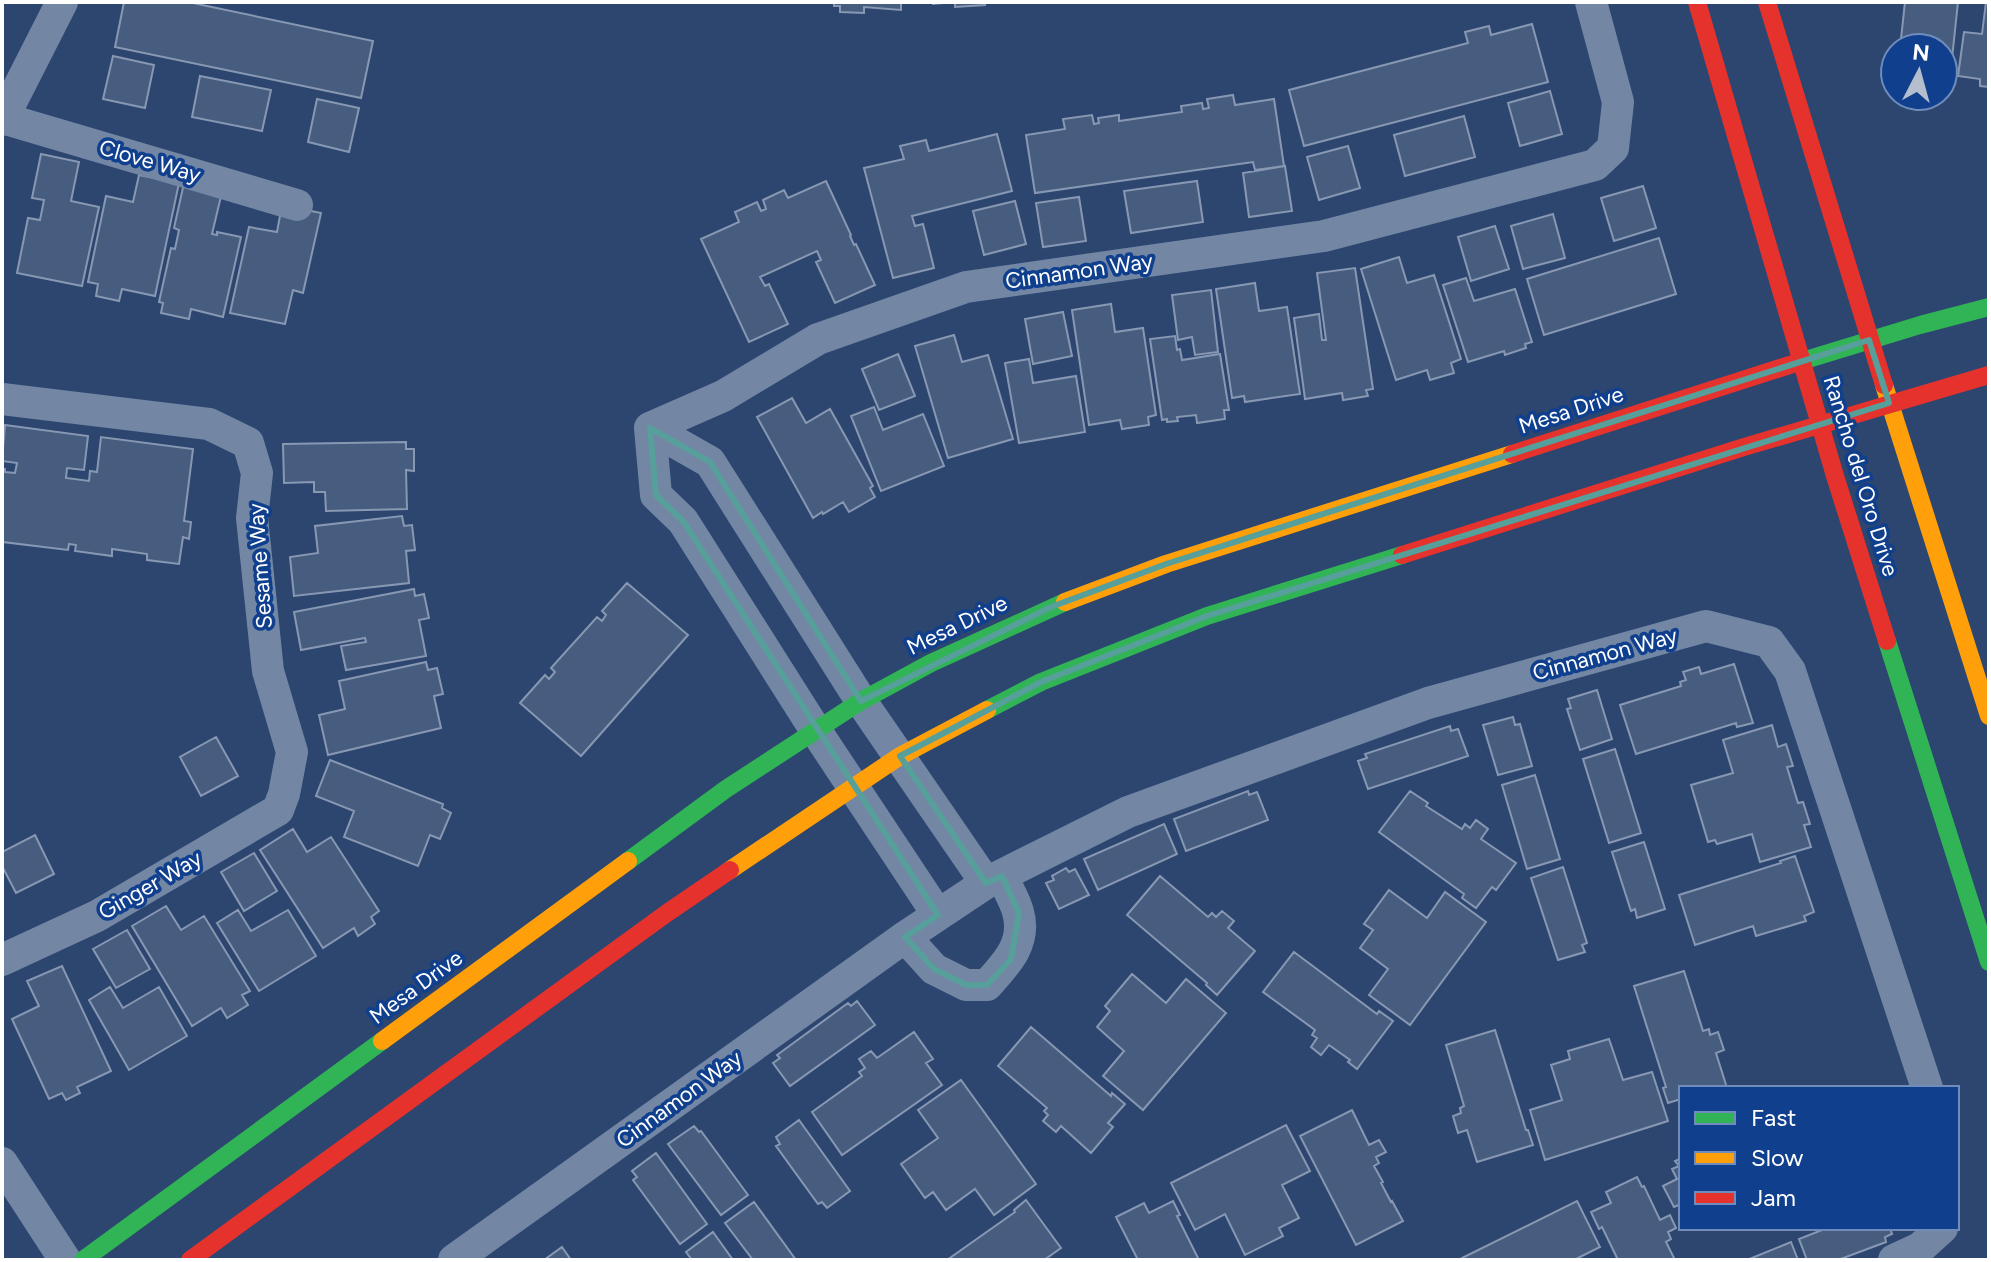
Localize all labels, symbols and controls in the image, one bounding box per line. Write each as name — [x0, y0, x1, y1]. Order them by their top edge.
north arrow — [1879, 32, 1959, 112]
text: N — [1911, 38, 1931, 67]
street label: Clove Way — [96, 134, 204, 189]
street label: Cinnamon Way — [1003, 247, 1155, 295]
street label: Rancho del Oro Drive — [1818, 372, 1904, 580]
street label: Mesa Drive — [1515, 380, 1627, 440]
street label: Sesame Way — [242, 502, 278, 630]
street label: Mesa Drive — [902, 589, 1012, 661]
street label: Cinnamon Way — [1530, 622, 1681, 686]
street label: Ginger Way — [94, 844, 207, 925]
street label: Mesa Drive — [364, 944, 468, 1030]
street label: Cinnamon Way — [611, 1044, 747, 1154]
legend — [1679, 1086, 1959, 1230]
text: Fast — [1751, 1103, 1796, 1132]
text: Slow — [1751, 1143, 1804, 1172]
text: Jam — [1751, 1183, 1796, 1212]

